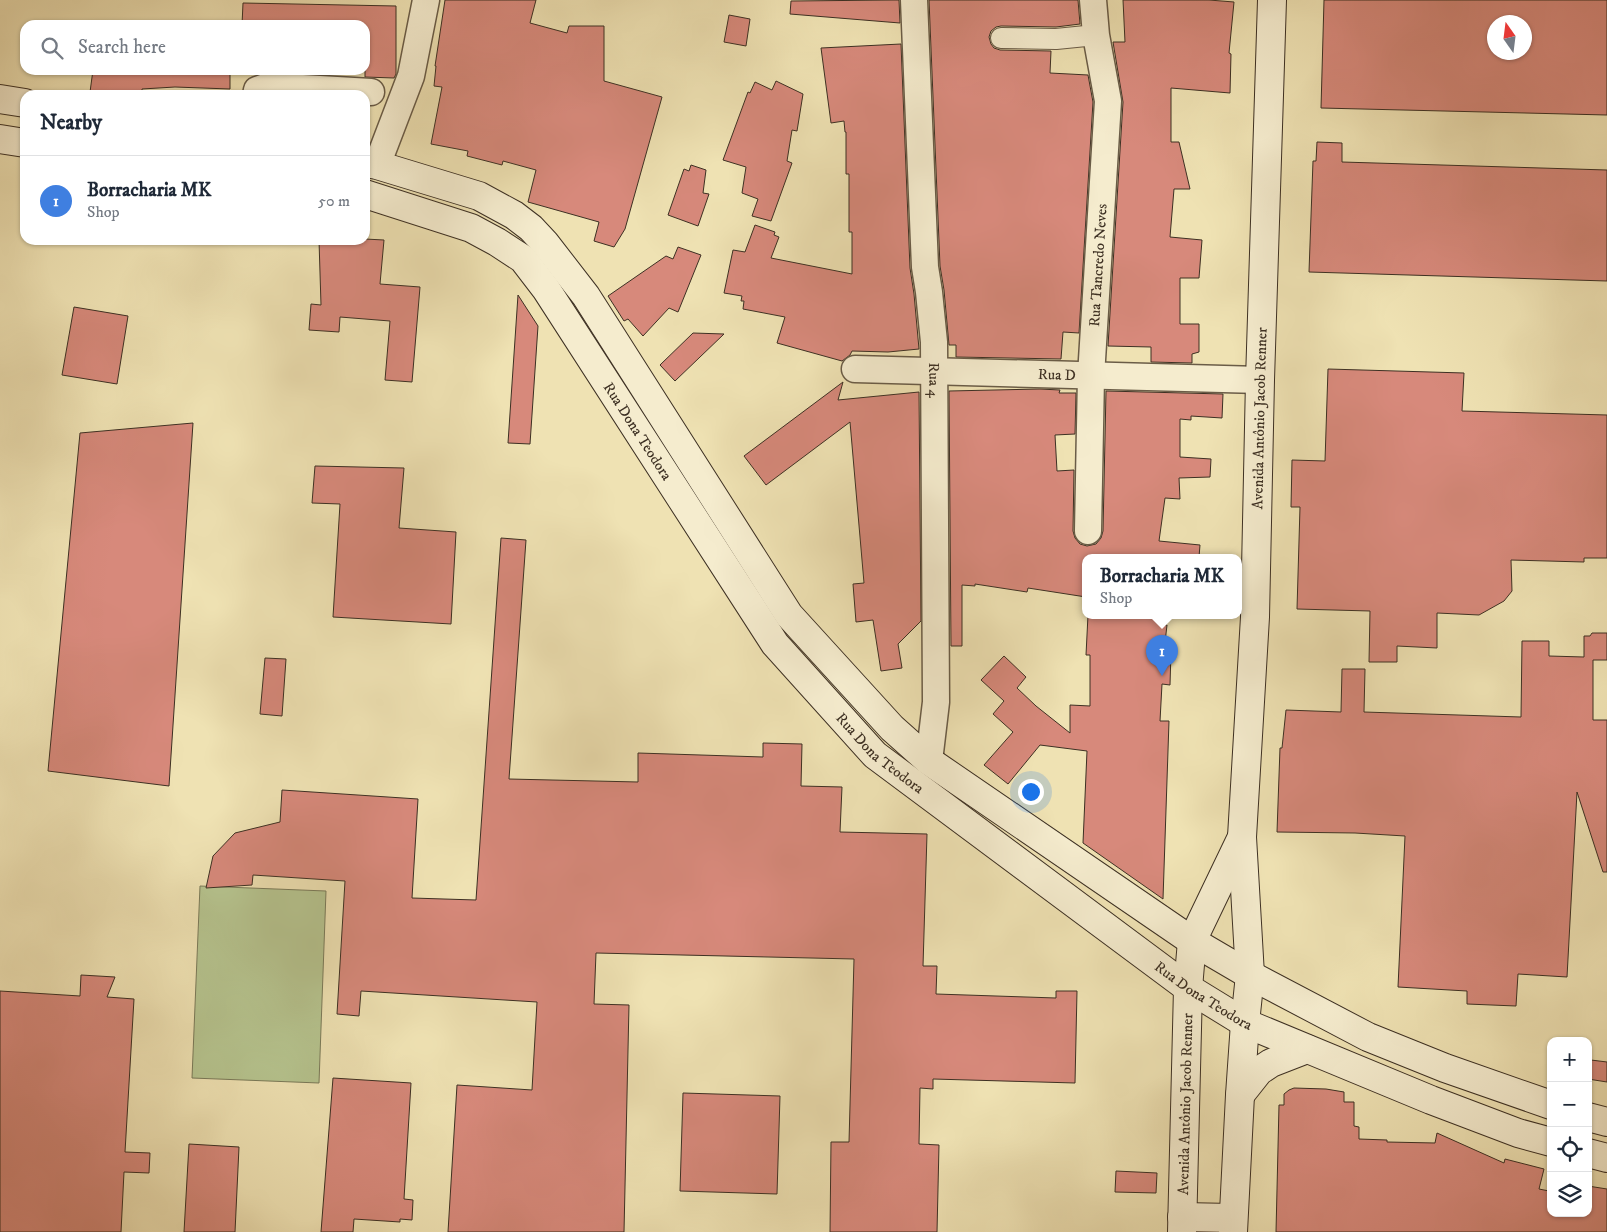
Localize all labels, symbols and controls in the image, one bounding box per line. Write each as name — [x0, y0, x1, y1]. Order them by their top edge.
north arrow — [1487, 15, 1532, 60]
search box — [20, 20, 370, 75]
icon: search — [38, 34, 66, 62]
text: Search here — [78, 36, 166, 59]
text: Nearby — [40, 110, 102, 136]
text: Borracharia MK — [87, 179, 211, 202]
text: 1 — [53, 191, 59, 211]
text: 50 m — [318, 191, 350, 211]
text: Shop — [87, 202, 120, 222]
street label: Rua Tancredo Neves — [1085, 203, 1112, 327]
street label: Avenida Antônio Jacob Renner — [1248, 327, 1272, 510]
street label: Rua 4 — [924, 362, 943, 398]
street label: Rua D — [1038, 365, 1076, 385]
street label: Rua Dona Teodora — [599, 379, 676, 485]
popup — [1082, 554, 1242, 619]
text: Borracharia MK — [1100, 565, 1224, 588]
text: Shop — [1100, 588, 1132, 608]
pin: 1 — [1146, 635, 1178, 676]
street label: Rua Dona Teodora — [831, 709, 928, 799]
your location — [1018, 779, 1044, 805]
street label: Rua Dona Teodora — [1151, 957, 1255, 1035]
street label: Avenida Antônio Jacob Renner — [1174, 1012, 1197, 1195]
map controls — [1547, 1037, 1592, 1217]
button: + — [1547, 1037, 1592, 1082]
button: − — [1547, 1082, 1592, 1127]
button: locate — [1547, 1127, 1592, 1172]
button: layers — [1547, 1172, 1592, 1217]

